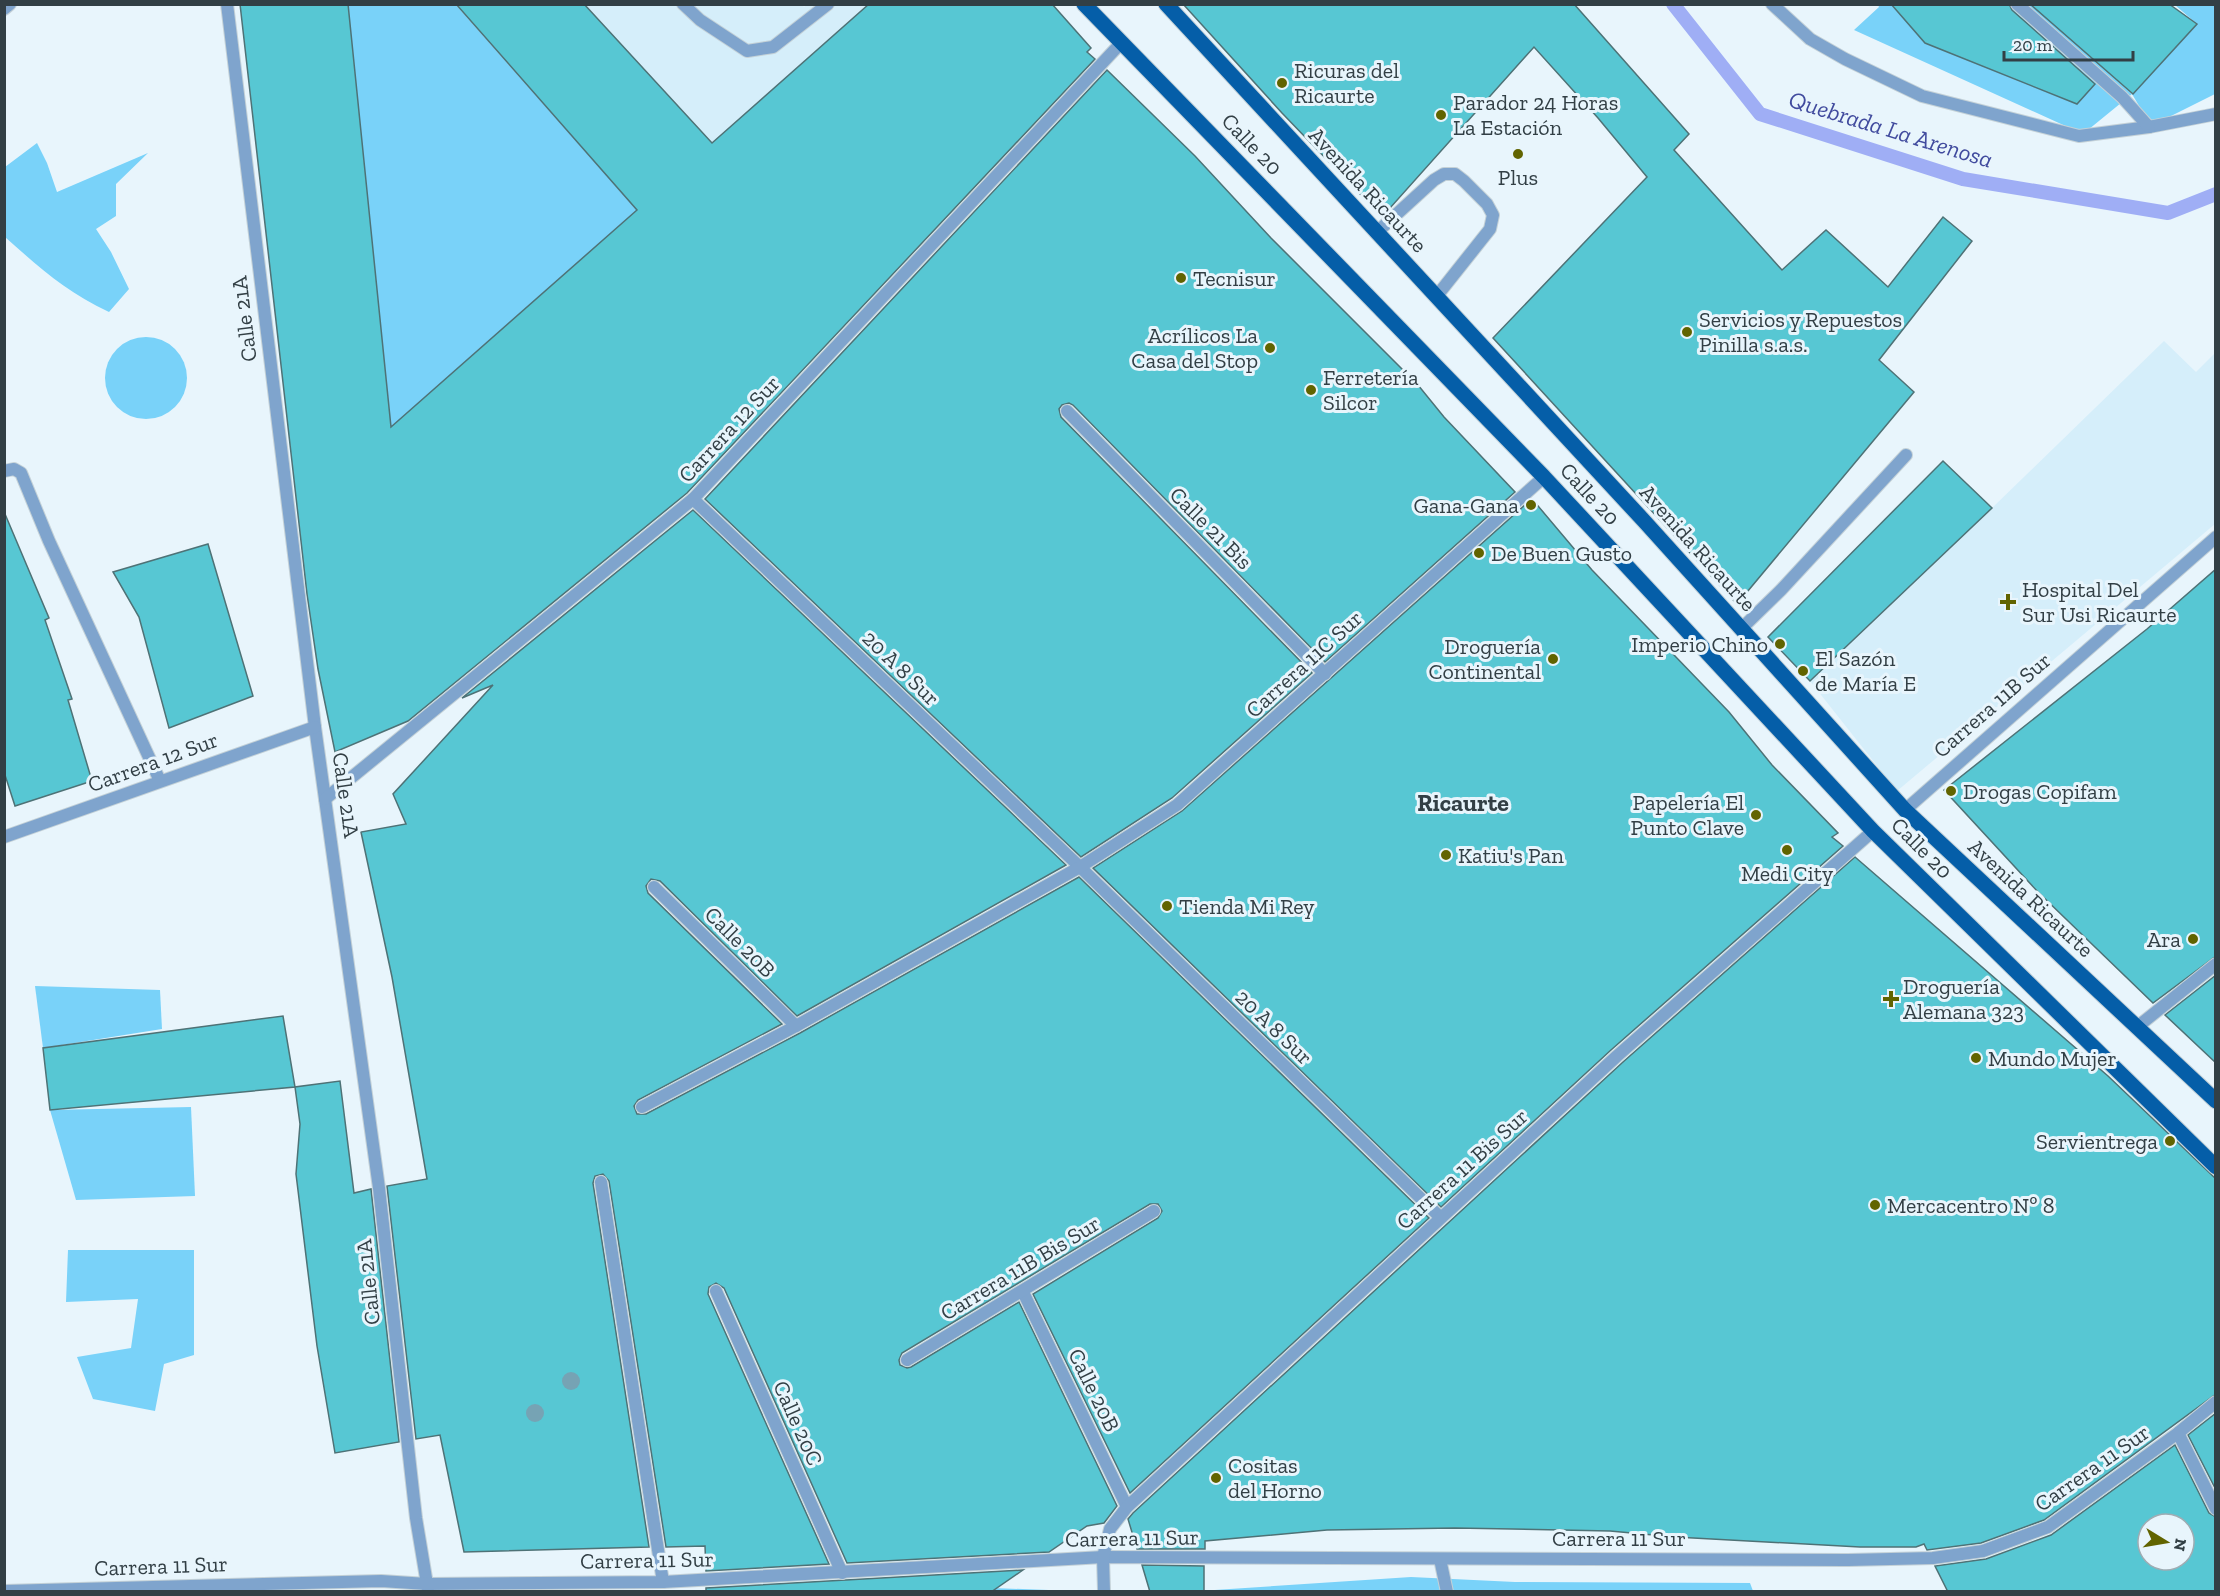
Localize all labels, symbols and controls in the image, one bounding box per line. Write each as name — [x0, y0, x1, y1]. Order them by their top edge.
scale bar — [2004, 24, 2133, 62]
text: 20 m — [2013, 34, 2053, 56]
place label: Ricuras del Ricaurte — [1294, 57, 1399, 109]
marker: Ricuras del Ricaurte — [1275, 76, 1289, 90]
water label: Quebrada La Arenosa — [1786, 84, 1996, 174]
place label: Parador 24 Horas La Estación — [1453, 89, 1618, 141]
street label: Calle 20 — [1216, 107, 1288, 181]
marker: Parador 24 Horas La Estación — [1434, 108, 1448, 122]
street label: Avenida Ricaurte — [1303, 122, 1433, 258]
marker: Plus — [1511, 147, 1525, 161]
place label: Plus — [1498, 164, 1538, 191]
place label: Tecnisur — [1193, 265, 1276, 292]
marker: Tecnisur — [1174, 271, 1188, 285]
street label: Calle 21A — [225, 274, 263, 363]
place label: Servicios y Repuestos Pinilla s.a.s. — [1699, 306, 1902, 358]
place label: Acrílicos La Casa del Stop — [1131, 322, 1258, 374]
marker: Servicios y Repuestos Pinilla s.a.s. — [1680, 325, 1694, 339]
marker: Acrílicos La Casa del Stop — [1263, 341, 1277, 355]
place label: Ferretería Silcor — [1323, 364, 1419, 416]
street label: Carrera 12 Sur — [673, 370, 785, 488]
marker: Ferretería Silcor — [1304, 383, 1318, 397]
street label: Calle 20 — [1554, 457, 1626, 531]
street label: Avenida Ricaurte — [1634, 479, 1762, 617]
street label: Calle 21 Bis — [1164, 481, 1258, 575]
place label: Gana-Gana — [1414, 492, 1519, 519]
marker: Gana-Gana — [1524, 498, 1538, 512]
place label: De Buen Gusto — [1491, 540, 1632, 567]
marker: De Buen Gusto — [1472, 546, 1486, 560]
place label: Hospital Del Sur Usi Ricaurte — [2022, 576, 2177, 628]
marker: Hospital Del Sur Usi Ricaurte — [1999, 593, 2017, 611]
street label: Carrera 11C Sur — [1240, 605, 1368, 723]
street label: 20 A 8 Sur — [857, 625, 945, 711]
place label: Imperio Chino — [1631, 631, 1768, 658]
place label: Droguería Continental — [1428, 633, 1541, 685]
marker: Imperio Chino — [1773, 637, 1787, 651]
place label: El Sazón de María E — [1815, 645, 1916, 697]
street label: Carrera 11B Sur — [1928, 647, 2056, 763]
marker: Droguería Continental — [1546, 652, 1560, 666]
marker: El Sazón de María E — [1796, 664, 1810, 678]
street label: Carrera 12 Sur — [84, 726, 222, 798]
street label: Calle 21A — [327, 751, 365, 840]
place label: Drogas Copifam — [1963, 778, 2117, 805]
marker: Drogas Copifam — [1944, 784, 1958, 798]
district label: Ricaurte — [1417, 788, 1509, 817]
place label: Papelería El Punto Clave — [1631, 789, 1744, 841]
marker: Papelería El Punto Clave — [1749, 808, 1763, 822]
street label: Calle 20 — [1886, 812, 1958, 884]
street label: Avenida Ricaurte — [1963, 833, 2099, 963]
place label: Katiu's Pan — [1458, 842, 1564, 869]
marker: Medi City — [1780, 843, 1794, 857]
marker: Katiu's Pan — [1439, 848, 1453, 862]
place label: Medi City — [1741, 860, 1834, 887]
place label: Tienda Mi Rey — [1179, 893, 1315, 920]
marker: Tienda Mi Rey — [1160, 899, 1174, 913]
street label: Calle 20B — [699, 901, 781, 983]
place label: Ara — [2147, 926, 2181, 953]
marker: Ara — [2186, 932, 2200, 946]
place label: Droguería Alemana 323 — [1903, 973, 2024, 1025]
street label: 20 A 8 Sur — [1230, 984, 1318, 1070]
marker: Droguería Alemana 323 — [1884, 992, 1898, 1006]
place label: Mundo Mujer — [1988, 1045, 2117, 1072]
marker: Mundo Mujer — [1969, 1051, 1983, 1065]
street label: Carrera 11 Bis Sur — [1391, 1103, 1533, 1235]
place label: Servientrega — [2036, 1128, 2158, 1155]
marker: Servientrega — [2163, 1134, 2177, 1148]
place label: Mercacentro Nº 8 — [1887, 1192, 2054, 1219]
marker: Mercacentro Nº 8 — [1868, 1198, 1882, 1212]
street label: Carrera 11B Bis Sur — [935, 1210, 1105, 1326]
street label: Calle 21A — [350, 1237, 386, 1326]
street label: Calle 20B — [1062, 1344, 1126, 1436]
street label: Calle 20C — [767, 1376, 829, 1470]
street label: Carrera 11 Sur — [2029, 1419, 2155, 1517]
place label: Cositas del Horno — [1228, 1452, 1322, 1504]
marker: Cositas del Horno — [1209, 1471, 1223, 1485]
north arrow — [2136, 1512, 2196, 1572]
street label: Carrera 11 Sur — [1065, 1523, 1199, 1553]
street label: Carrera 11 Sur — [1552, 1525, 1686, 1552]
text: N — [2170, 1537, 2191, 1553]
street label: Carrera 11 Sur — [580, 1545, 714, 1575]
street label: Carrera 11 Sur — [94, 1550, 228, 1582]

